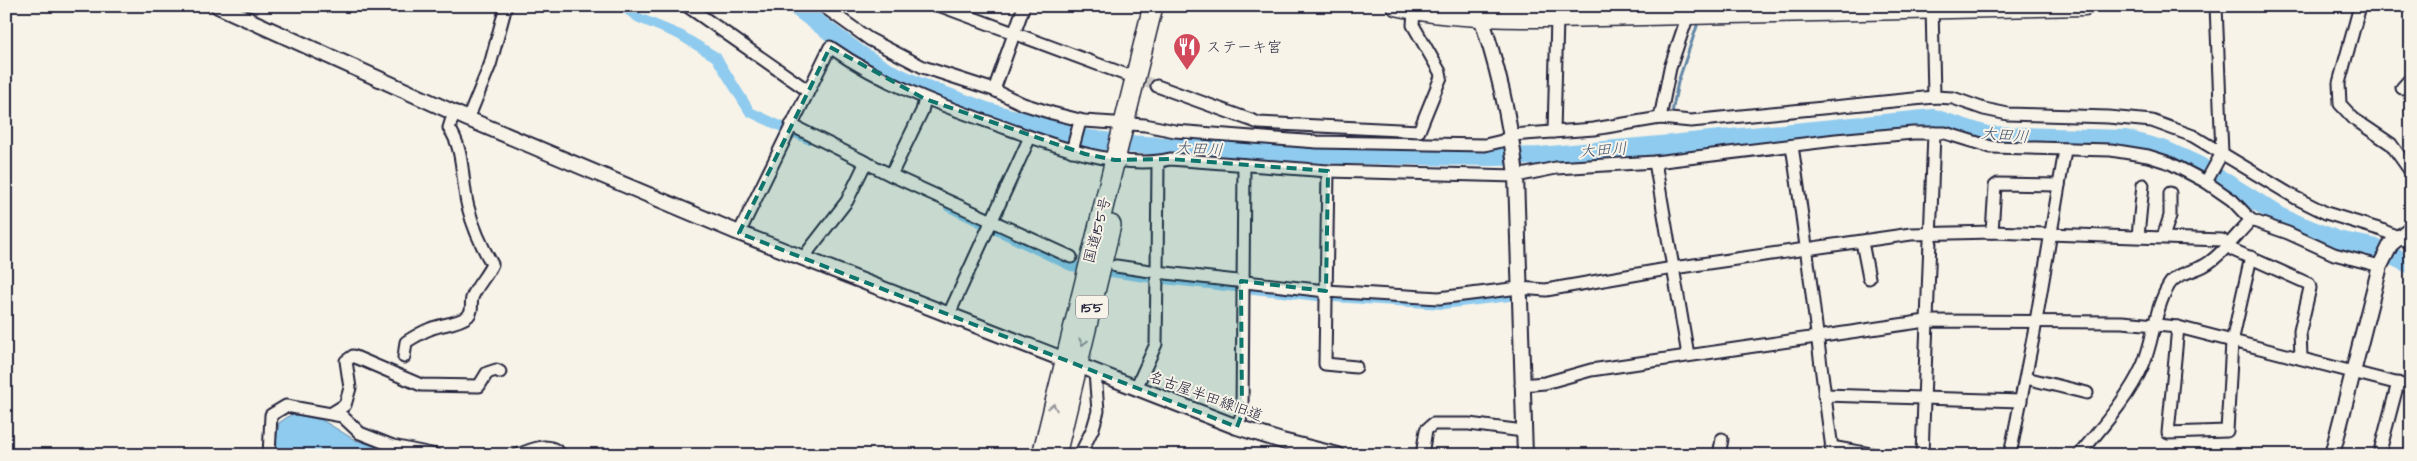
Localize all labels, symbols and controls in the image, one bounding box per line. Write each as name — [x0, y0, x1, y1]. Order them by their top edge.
restaurant icon: ステーキ宮 — [1172, 32, 1202, 71]
place label: ステーキ宮 — [1206, 37, 1282, 58]
water label: 大田川 — [1980, 122, 2030, 148]
water label: 大田川 — [1174, 137, 1223, 161]
water label: 大田川 — [1578, 137, 1628, 163]
street label: 国道155号 — [1079, 194, 1116, 266]
road number: 155 — [1076, 296, 1108, 318]
one-way arrow — [1078, 338, 1089, 347]
street label: 名古屋半田線旧道 — [1146, 366, 1266, 427]
one-way arrow — [1047, 403, 1058, 412]

